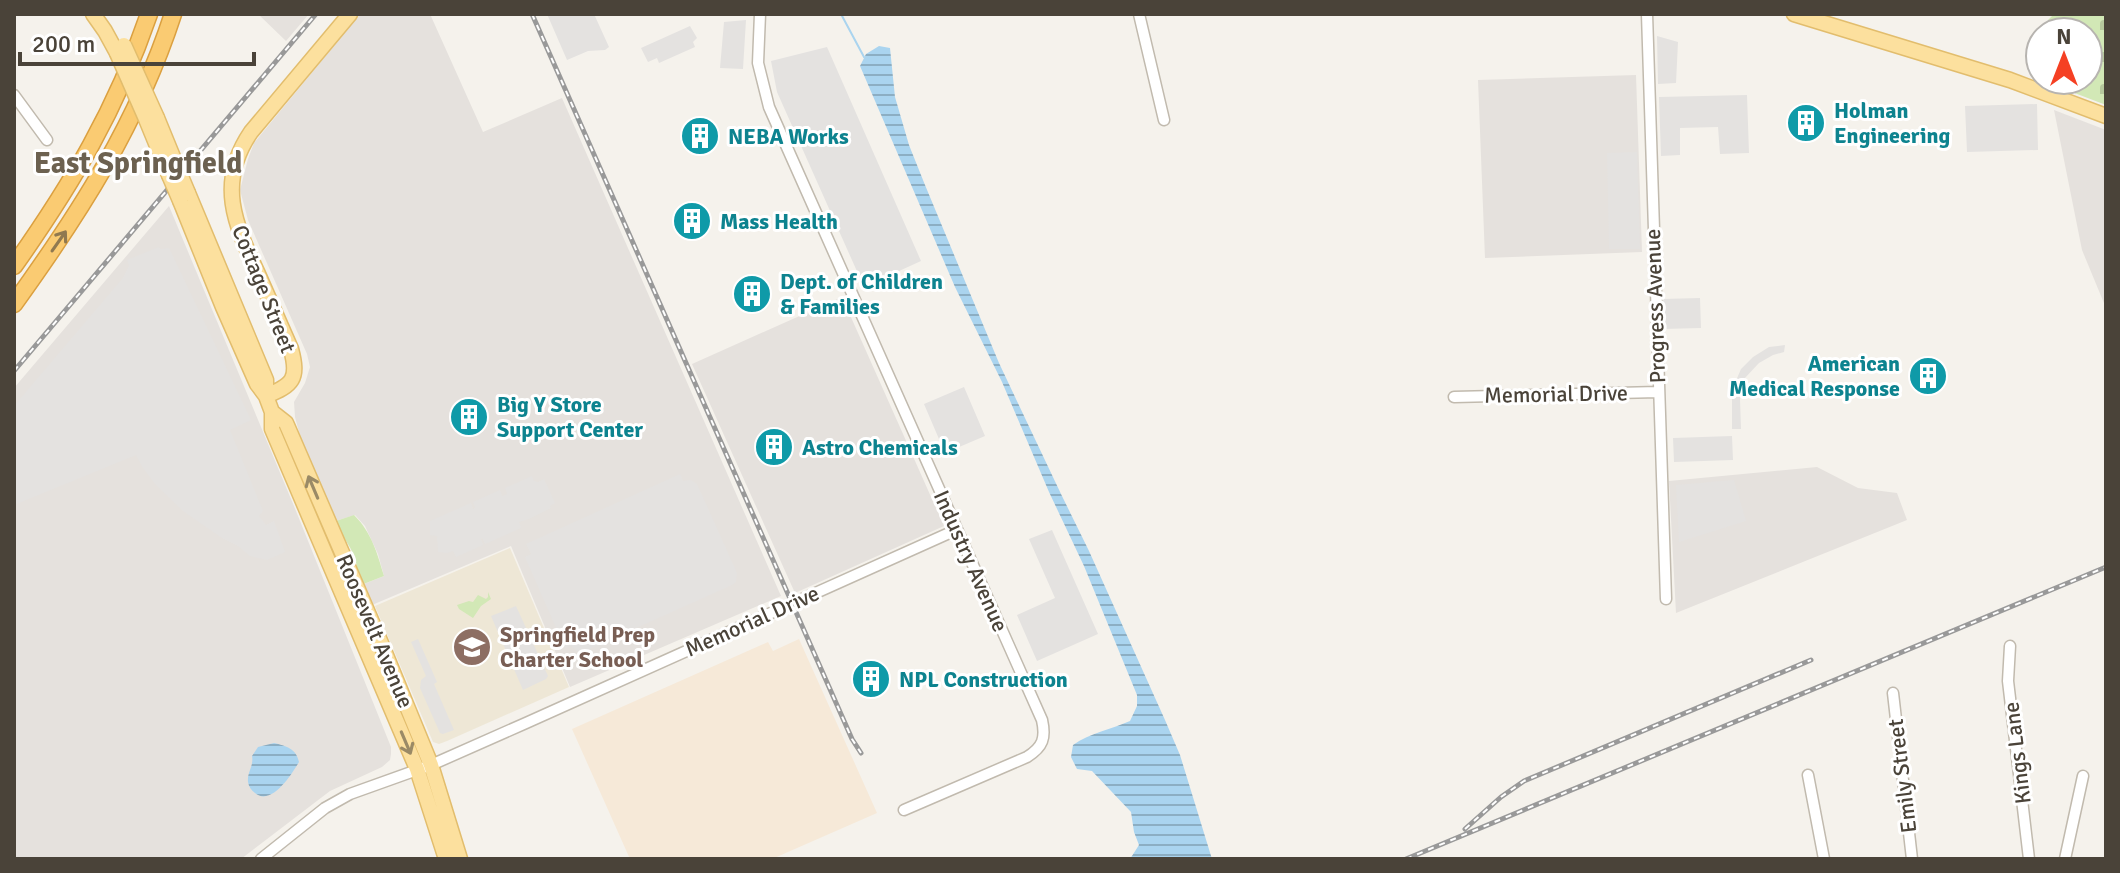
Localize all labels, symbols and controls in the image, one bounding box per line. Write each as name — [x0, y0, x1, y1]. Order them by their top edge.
scale bar — [20, 16, 254, 66]
north arrow — [2024, 16, 2104, 96]
text: N — [2056, 23, 2072, 50]
text: 200 m — [32, 29, 95, 59]
place label: Holman Engineering — [1834, 97, 1951, 149]
building icon: Holman Engineering — [1785, 102, 1827, 144]
building icon: NEBA Works — [679, 115, 721, 157]
place label: NEBA Works — [728, 123, 849, 150]
district label: East Springfield — [34, 145, 242, 182]
building icon: Mass Health — [671, 200, 713, 242]
place label: Mass Health — [720, 208, 838, 235]
street label: Cottage Street — [226, 221, 302, 357]
street label: Progress Avenue — [1639, 228, 1671, 384]
one-way arrow — [51, 230, 67, 252]
place label: Dept. of Children & Families — [780, 268, 943, 320]
building icon: Dept. of Children & Families — [731, 273, 773, 315]
place label: American Medical Response — [1729, 350, 1900, 402]
building icon: American Medical Response — [1907, 355, 1949, 397]
street label: Memorial Drive — [1484, 379, 1628, 409]
place label: Big Y Store Support Center — [497, 391, 643, 443]
building icon: Big Y Store Support Center — [448, 396, 490, 438]
building icon: Astro Chemicals — [753, 426, 795, 468]
place label: Astro Chemicals — [802, 434, 958, 461]
one-way arrow — [305, 475, 320, 499]
street label: Industry Avenue — [928, 486, 1014, 636]
street label: Roosevelt Avenue — [330, 550, 420, 712]
street label: Memorial Drive — [681, 579, 823, 663]
place label: Springfield Prep Charter School — [500, 621, 655, 673]
school or university icon: Springfield Prep Charter School — [451, 626, 493, 668]
building icon: NPL Construction — [850, 658, 892, 700]
place label: NPL Construction — [899, 666, 1068, 693]
street label: Kings Lane — [1997, 700, 2037, 806]
street label: Emily Street — [1882, 717, 1922, 835]
one-way arrow — [399, 730, 414, 755]

